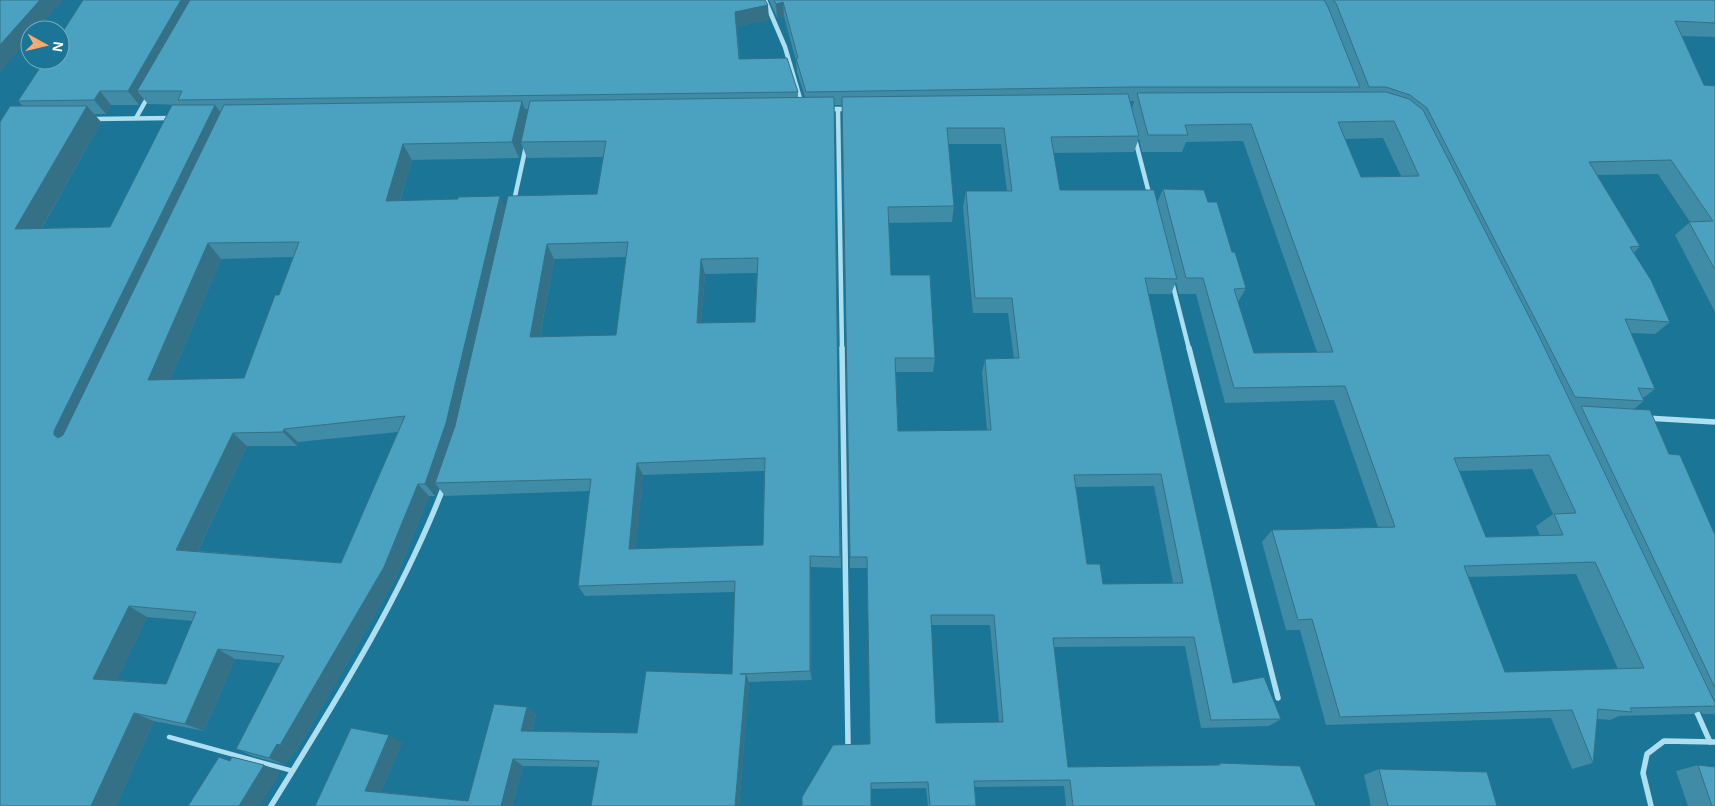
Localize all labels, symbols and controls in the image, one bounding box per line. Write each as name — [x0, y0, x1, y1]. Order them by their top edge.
north arrow — [20, 20, 70, 70]
text: N — [49, 41, 67, 53]

